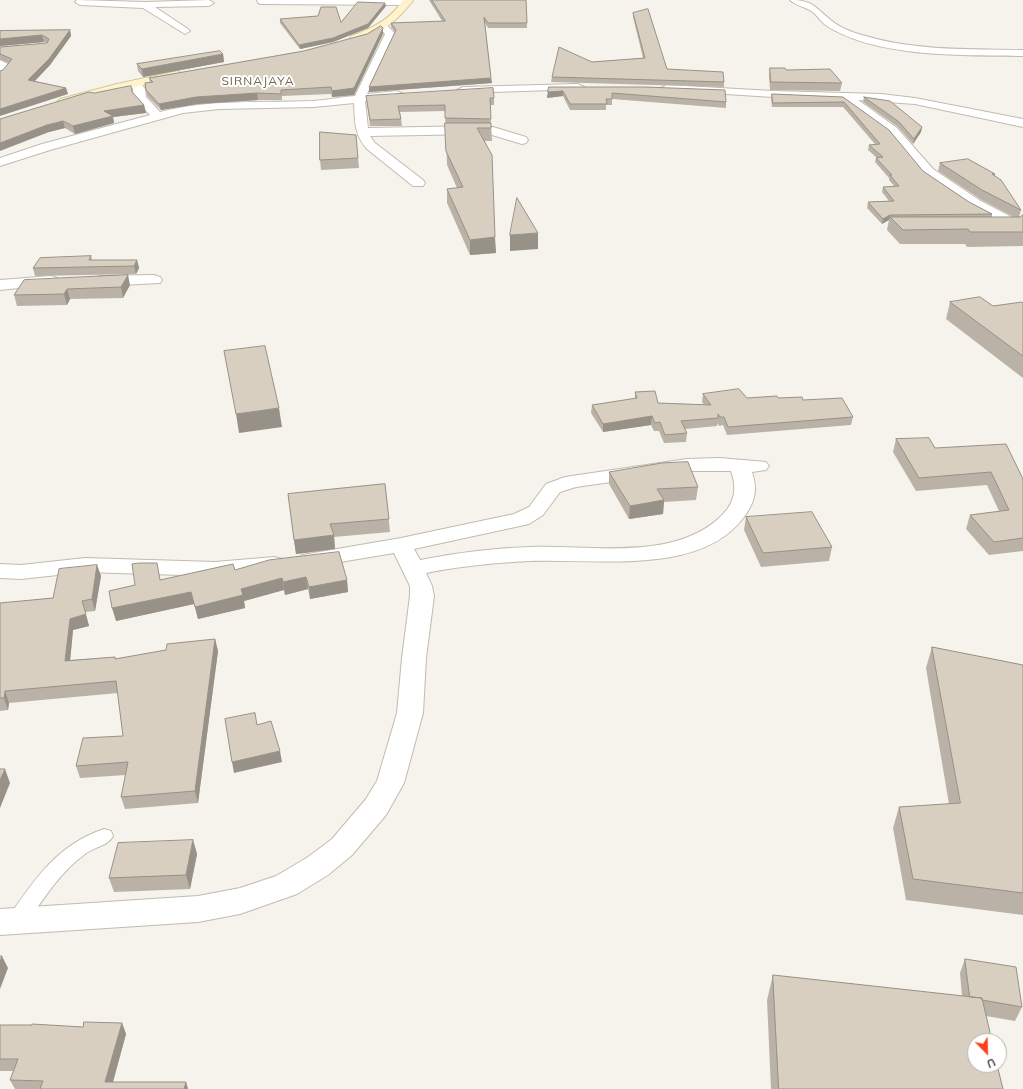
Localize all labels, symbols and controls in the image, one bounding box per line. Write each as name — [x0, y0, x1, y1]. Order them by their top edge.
district label: SIRNAJAYA — [221, 74, 295, 88]
north arrow — [967, 1033, 1007, 1073]
text: U — [985, 1055, 998, 1071]

